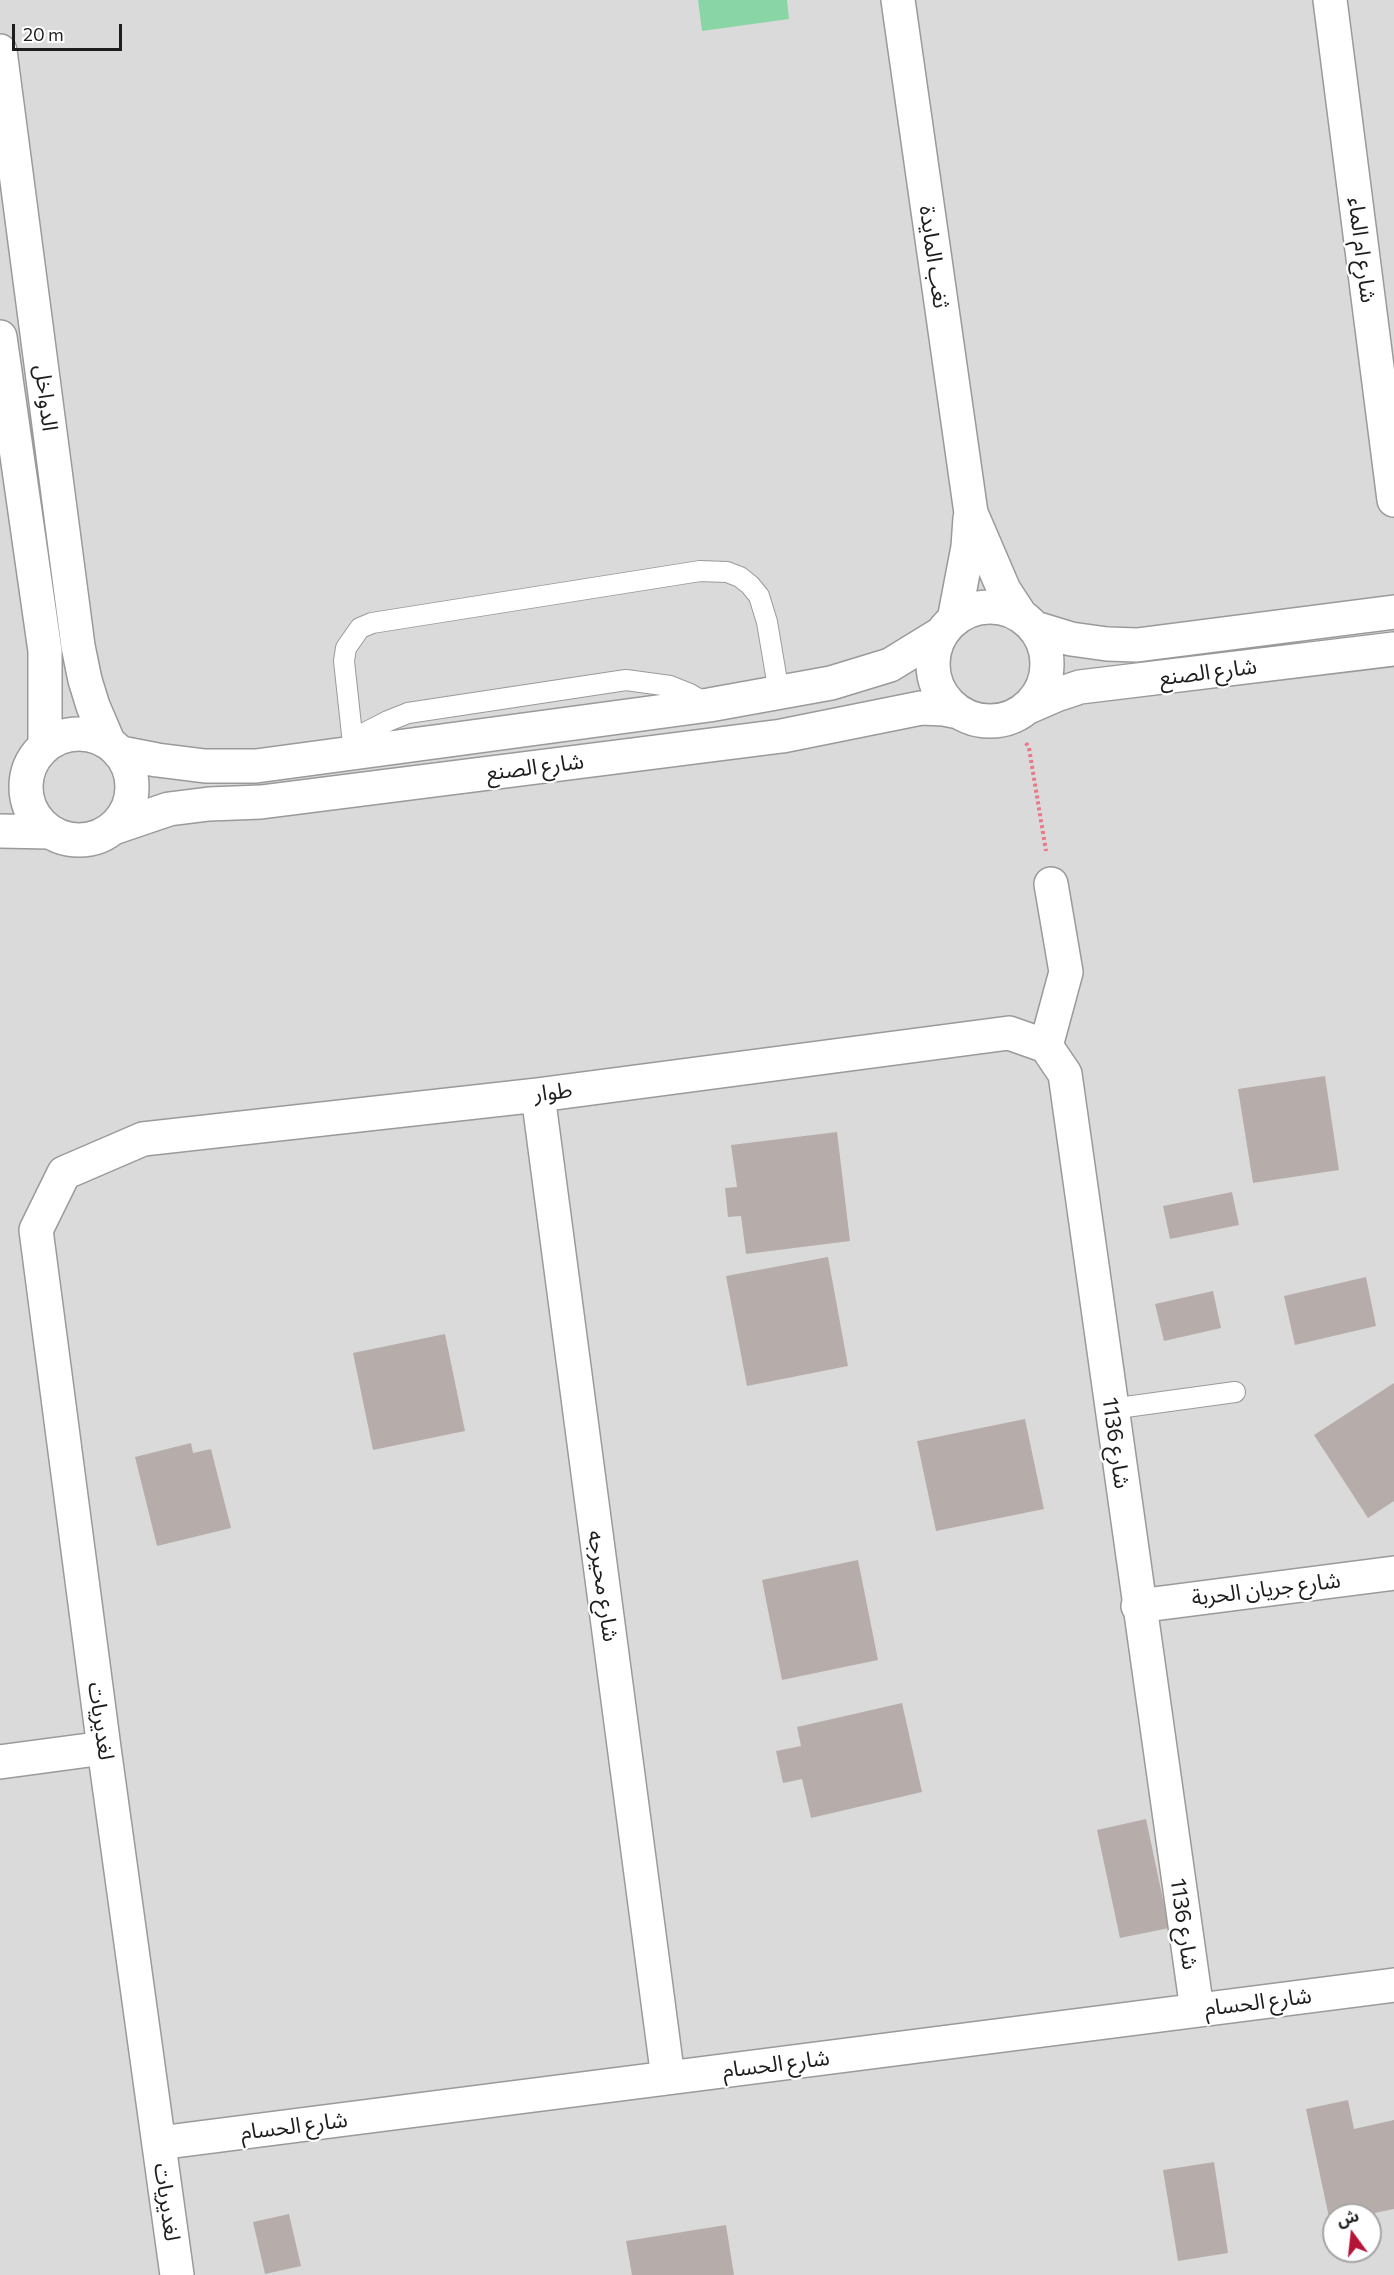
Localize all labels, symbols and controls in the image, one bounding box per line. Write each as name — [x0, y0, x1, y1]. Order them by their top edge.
scale bar — [15, 12, 124, 50]
text: 20 m — [23, 23, 64, 45]
street label: شارع ام الماء — [1342, 196, 1382, 304]
street label: ثغب المايدة — [914, 204, 954, 310]
street label: الدواخل — [29, 363, 63, 433]
street label: شارع الصنع — [1158, 653, 1258, 691]
street label: شارع الصنع — [485, 748, 585, 786]
street label: طوار — [532, 1077, 574, 1107]
street label: شارع 1136 — [1097, 1396, 1135, 1490]
street label: شارع محيرجه — [582, 1529, 624, 1643]
street label: شارع جريان الحربة — [1190, 1567, 1342, 1611]
street label: لغديريات — [82, 1680, 120, 1762]
street label: شارع 1136 — [1165, 1877, 1203, 1971]
street label: شارع الحسام — [1203, 1982, 1313, 2022]
street label: شارع الحسام — [721, 2044, 831, 2084]
street label: شارع الحسام — [239, 2106, 349, 2146]
street label: لغديريات — [148, 2161, 186, 2243]
north arrow — [1322, 2203, 1382, 2263]
text: ش — [1335, 2205, 1361, 2229]

